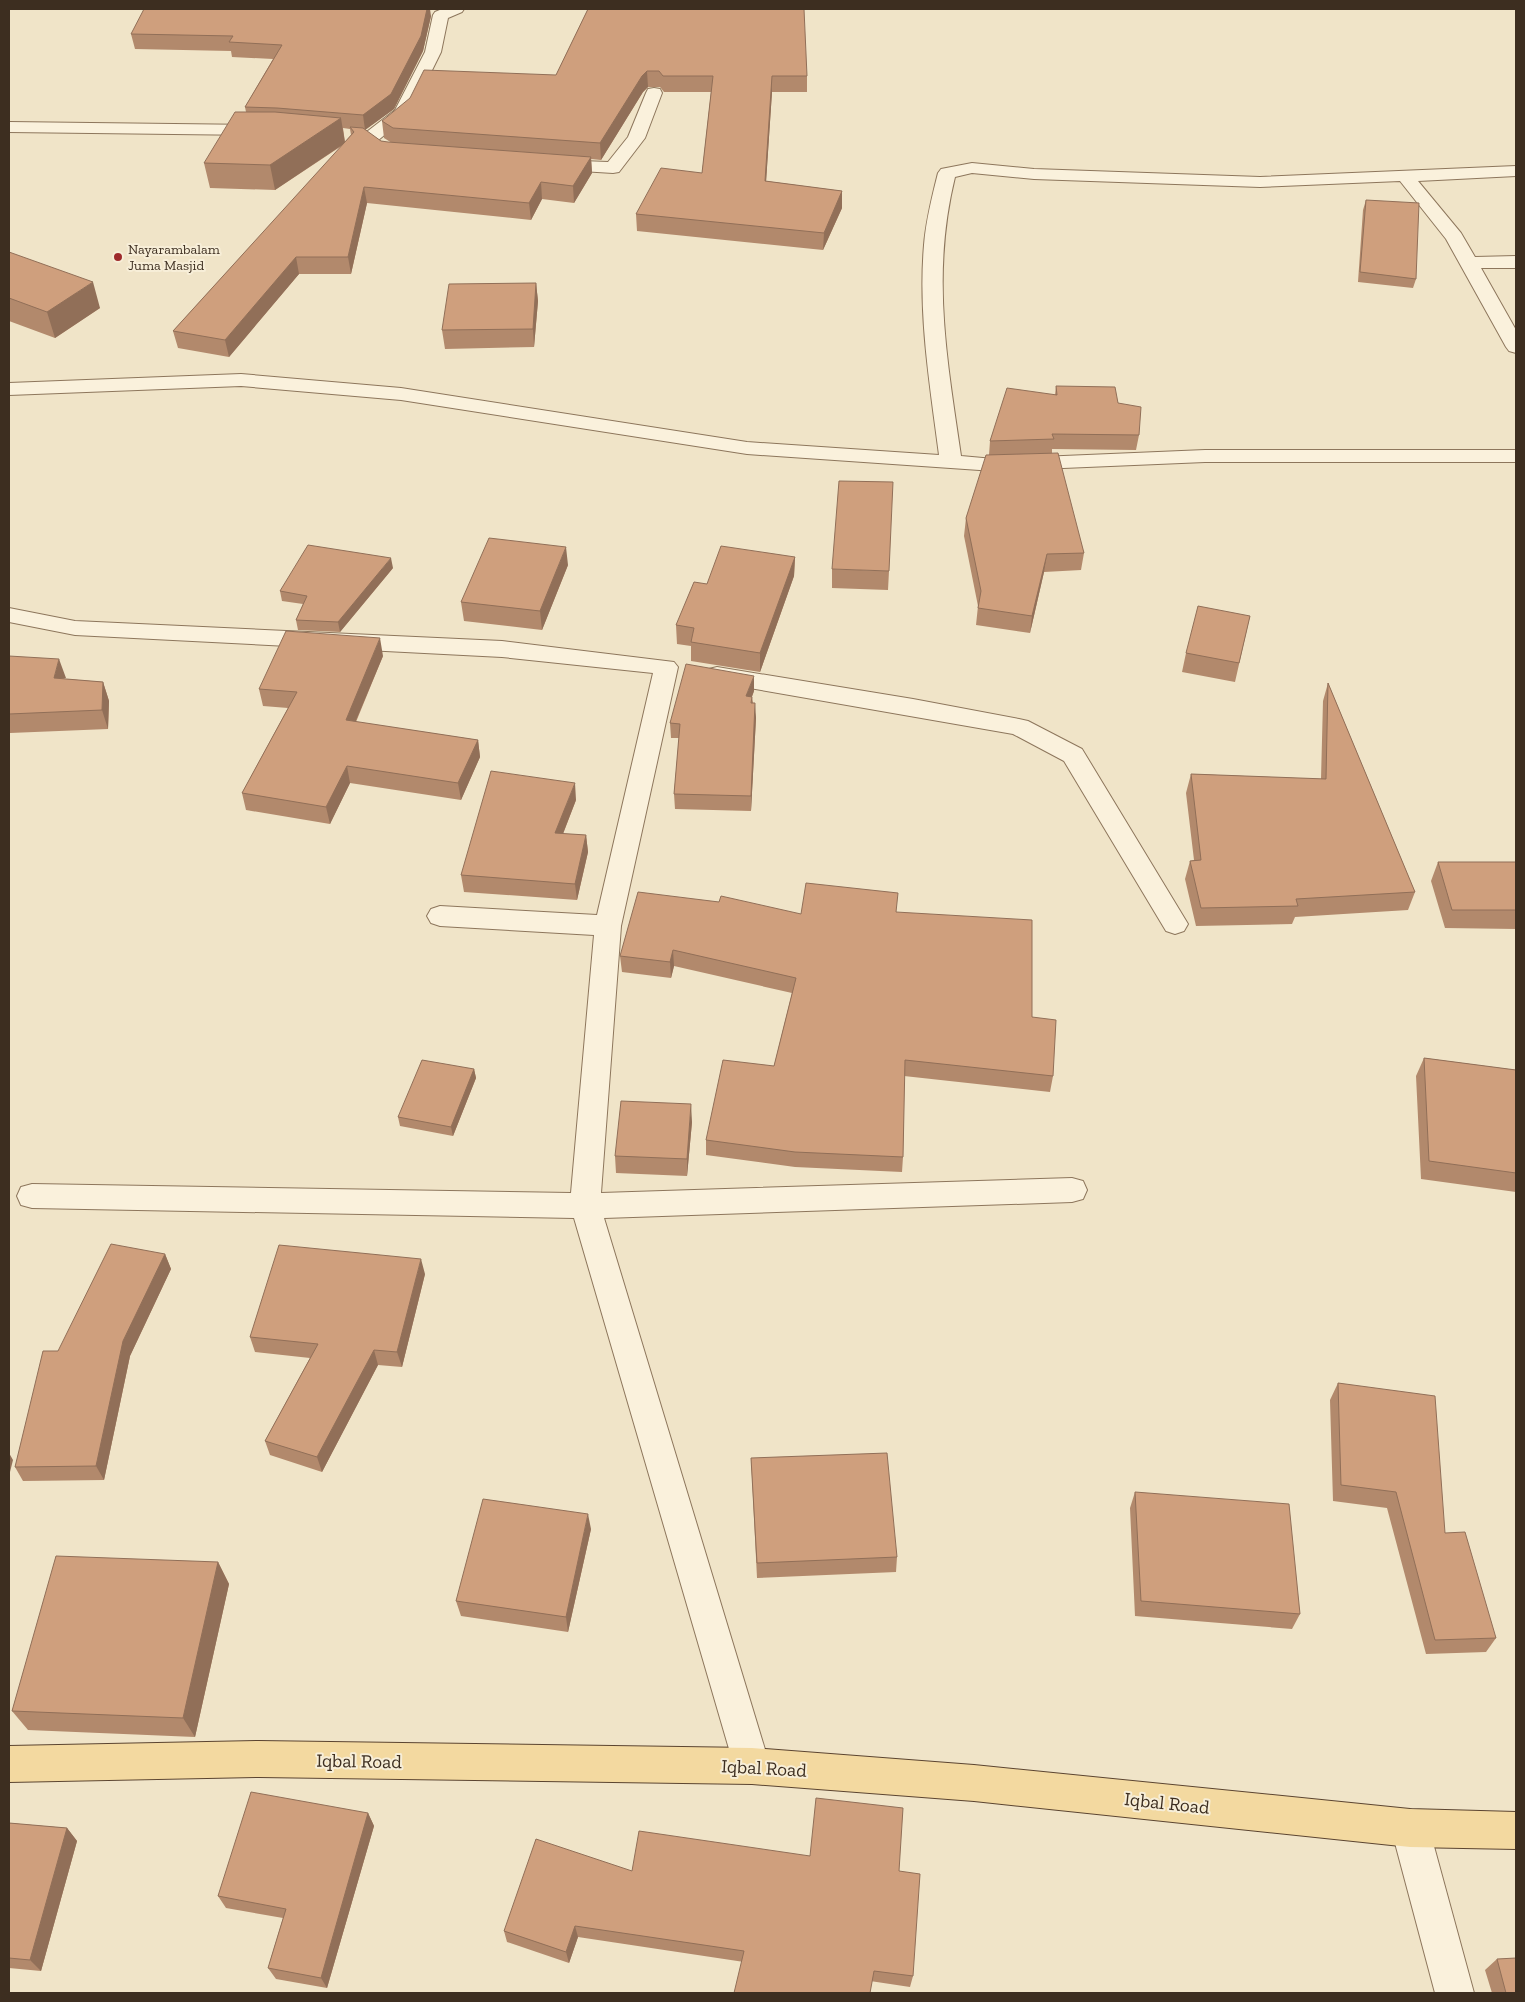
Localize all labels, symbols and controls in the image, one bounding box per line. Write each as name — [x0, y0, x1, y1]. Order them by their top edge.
place label: Nayarambalam Juma Masjid — [128, 241, 220, 274]
marker: Nayarambalam Juma Masjid — [112, 251, 124, 263]
street label: Iqbal Road — [316, 1749, 402, 1773]
street label: Iqbal Road — [721, 1754, 808, 1782]
street label: Iqbal Road — [1123, 1787, 1211, 1819]

